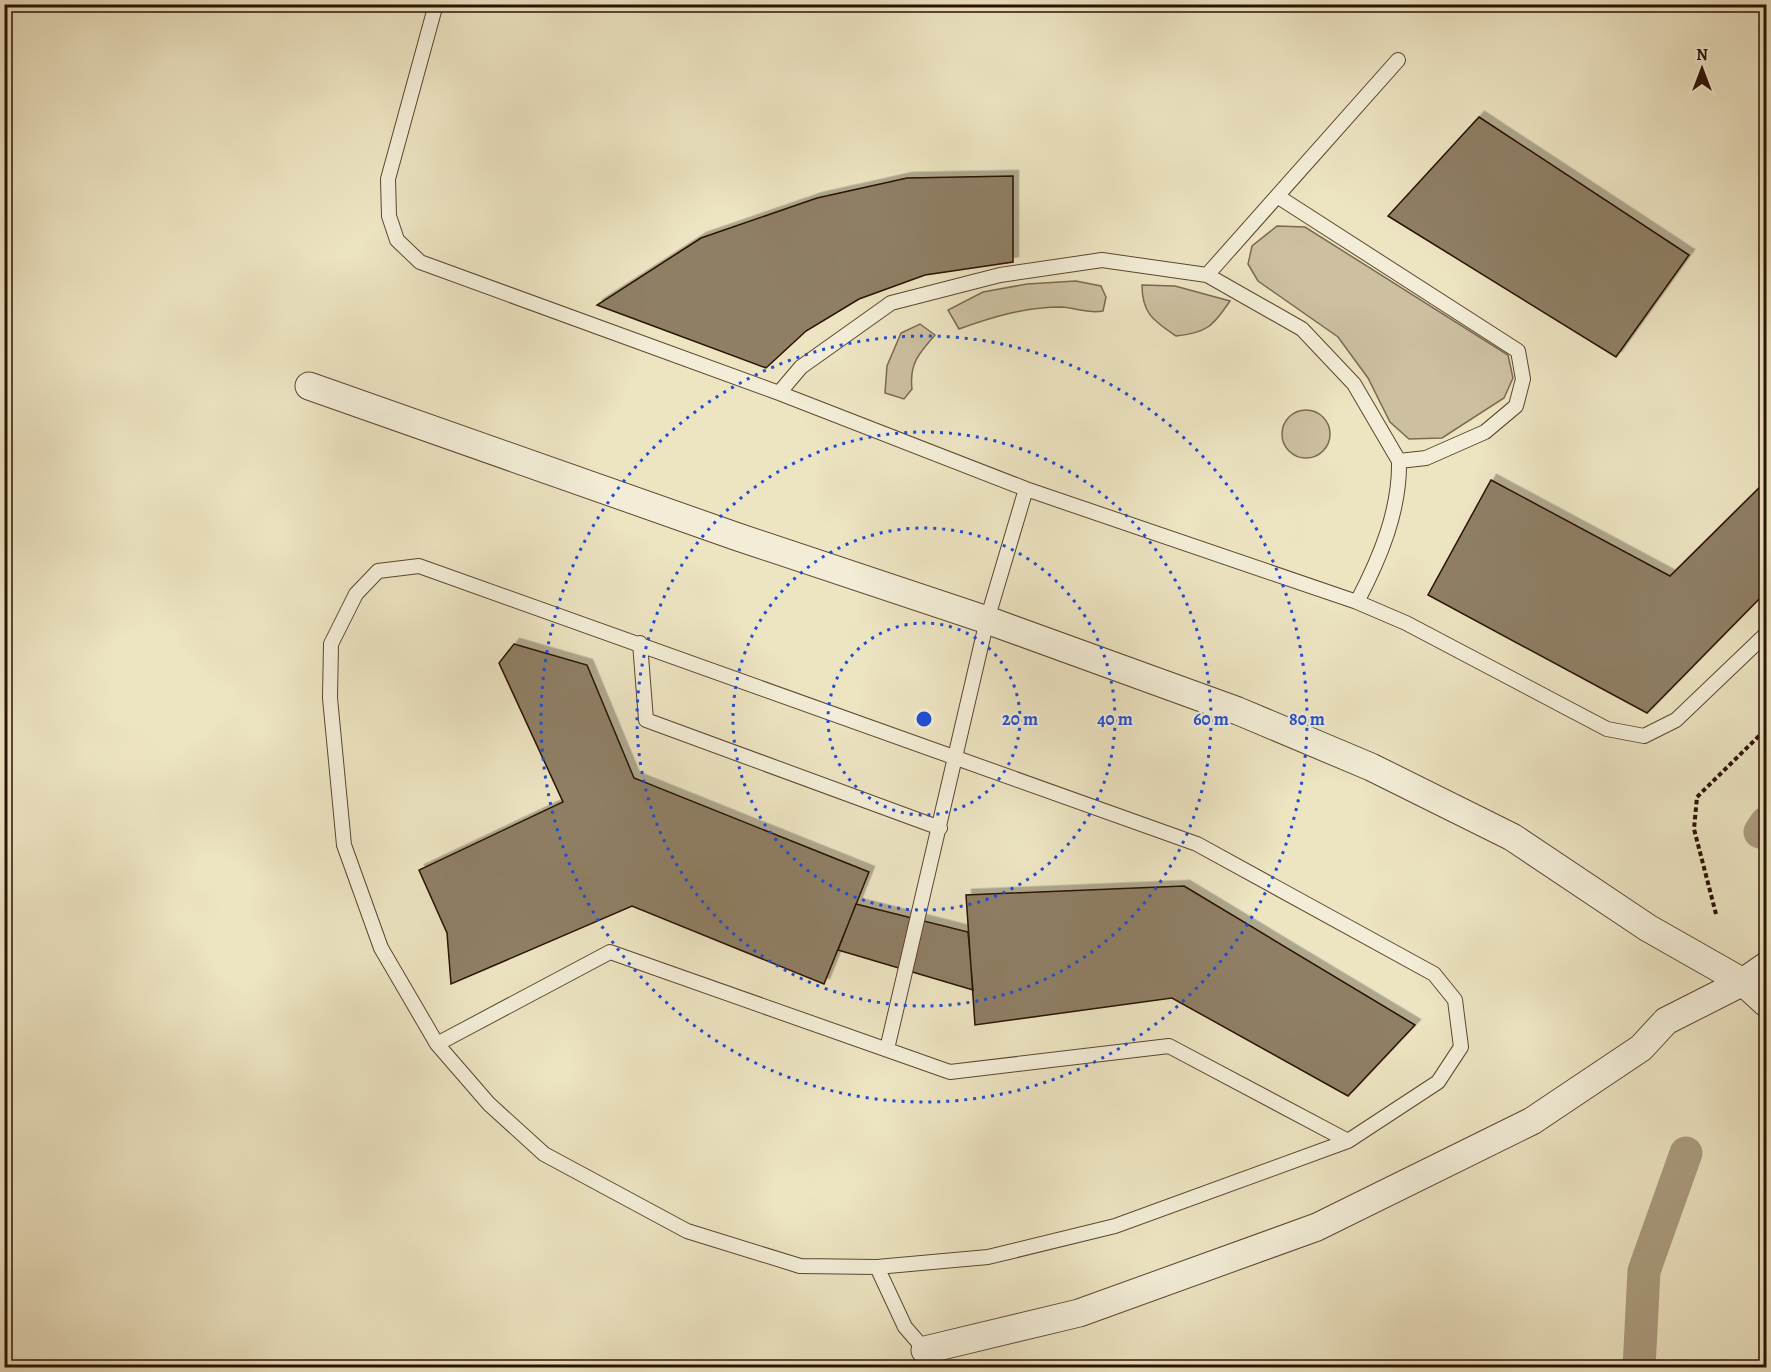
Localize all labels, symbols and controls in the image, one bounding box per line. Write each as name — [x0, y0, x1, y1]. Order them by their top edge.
north arrow — [1672, 39, 1732, 99]
text: N — [1696, 44, 1708, 66]
text: 20 m — [1002, 707, 1038, 731]
text: 40 m — [1097, 707, 1133, 731]
text: 60 m — [1193, 707, 1229, 731]
text: 80 m — [1289, 707, 1325, 731]
centre of rings — [914, 709, 934, 729]

